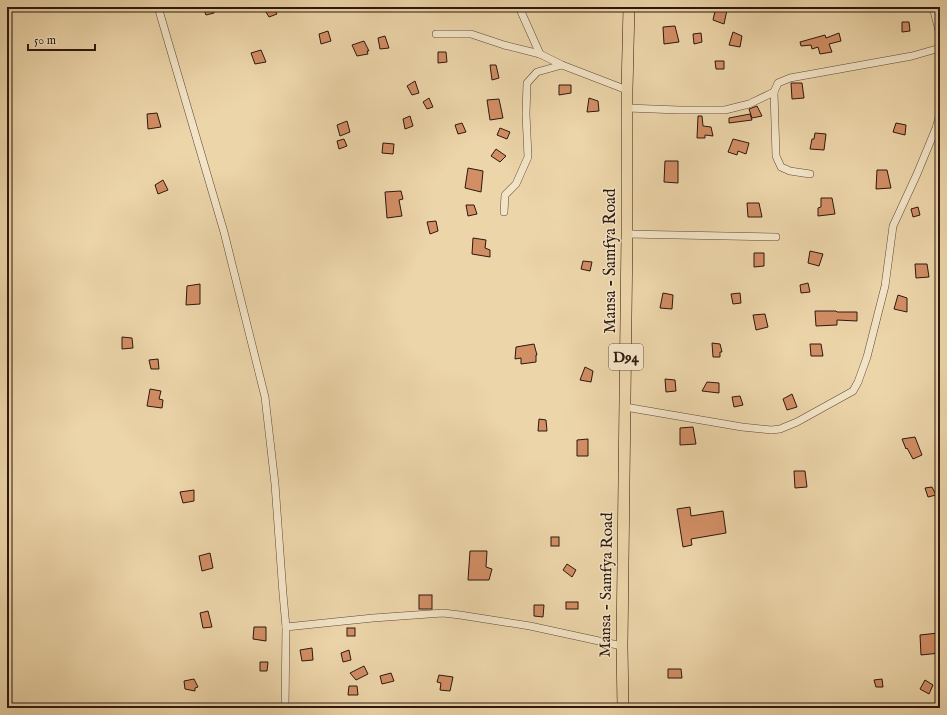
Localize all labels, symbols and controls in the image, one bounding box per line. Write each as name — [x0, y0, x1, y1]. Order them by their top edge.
scale bar — [28, 26, 95, 52]
text: 50 m — [34, 33, 56, 48]
street label: Mansa - Samfya Road — [601, 188, 621, 334]
road number: D94 — [609, 344, 643, 370]
street label: Mansa - Samfya Road — [596, 512, 618, 658]

